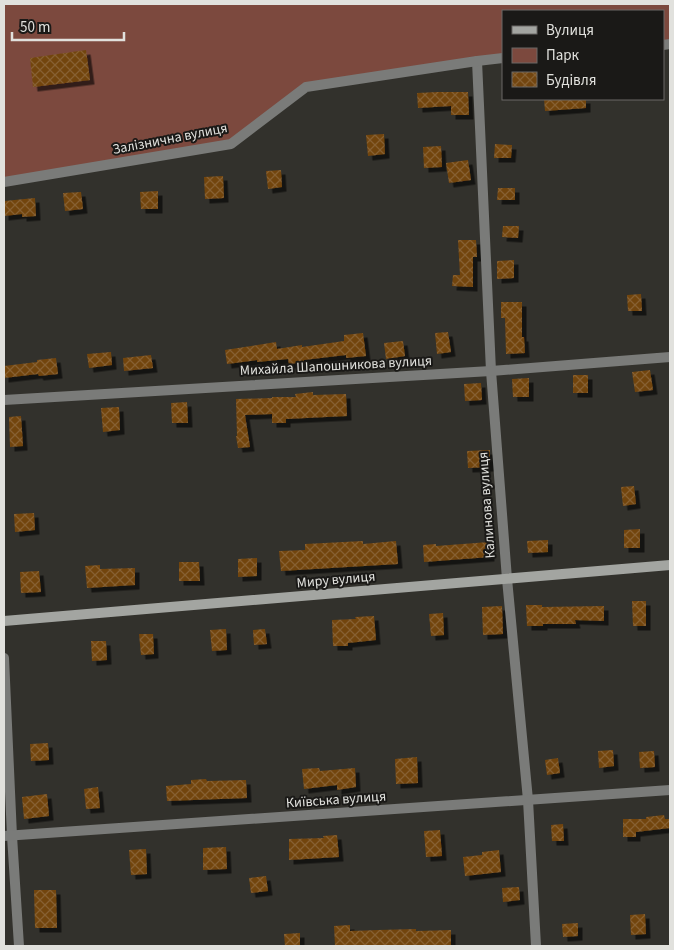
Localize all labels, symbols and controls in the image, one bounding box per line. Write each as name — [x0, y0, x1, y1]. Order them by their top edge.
scale bar — [12, 10, 125, 42]
legend — [502, 10, 664, 100]
text: 50 m — [20, 17, 50, 38]
text: Вулиця — [546, 20, 594, 41]
text: Парк — [546, 45, 580, 66]
text: Будівля — [546, 70, 596, 91]
street label: Залізнична вулиця — [111, 118, 229, 160]
street label: Михайла Шапошникова вулиця — [239, 351, 433, 381]
street label: Калинова вулиця — [473, 451, 501, 559]
street label: Миру вулиця — [296, 567, 376, 593]
street label: Київська вулиця — [285, 787, 387, 813]

